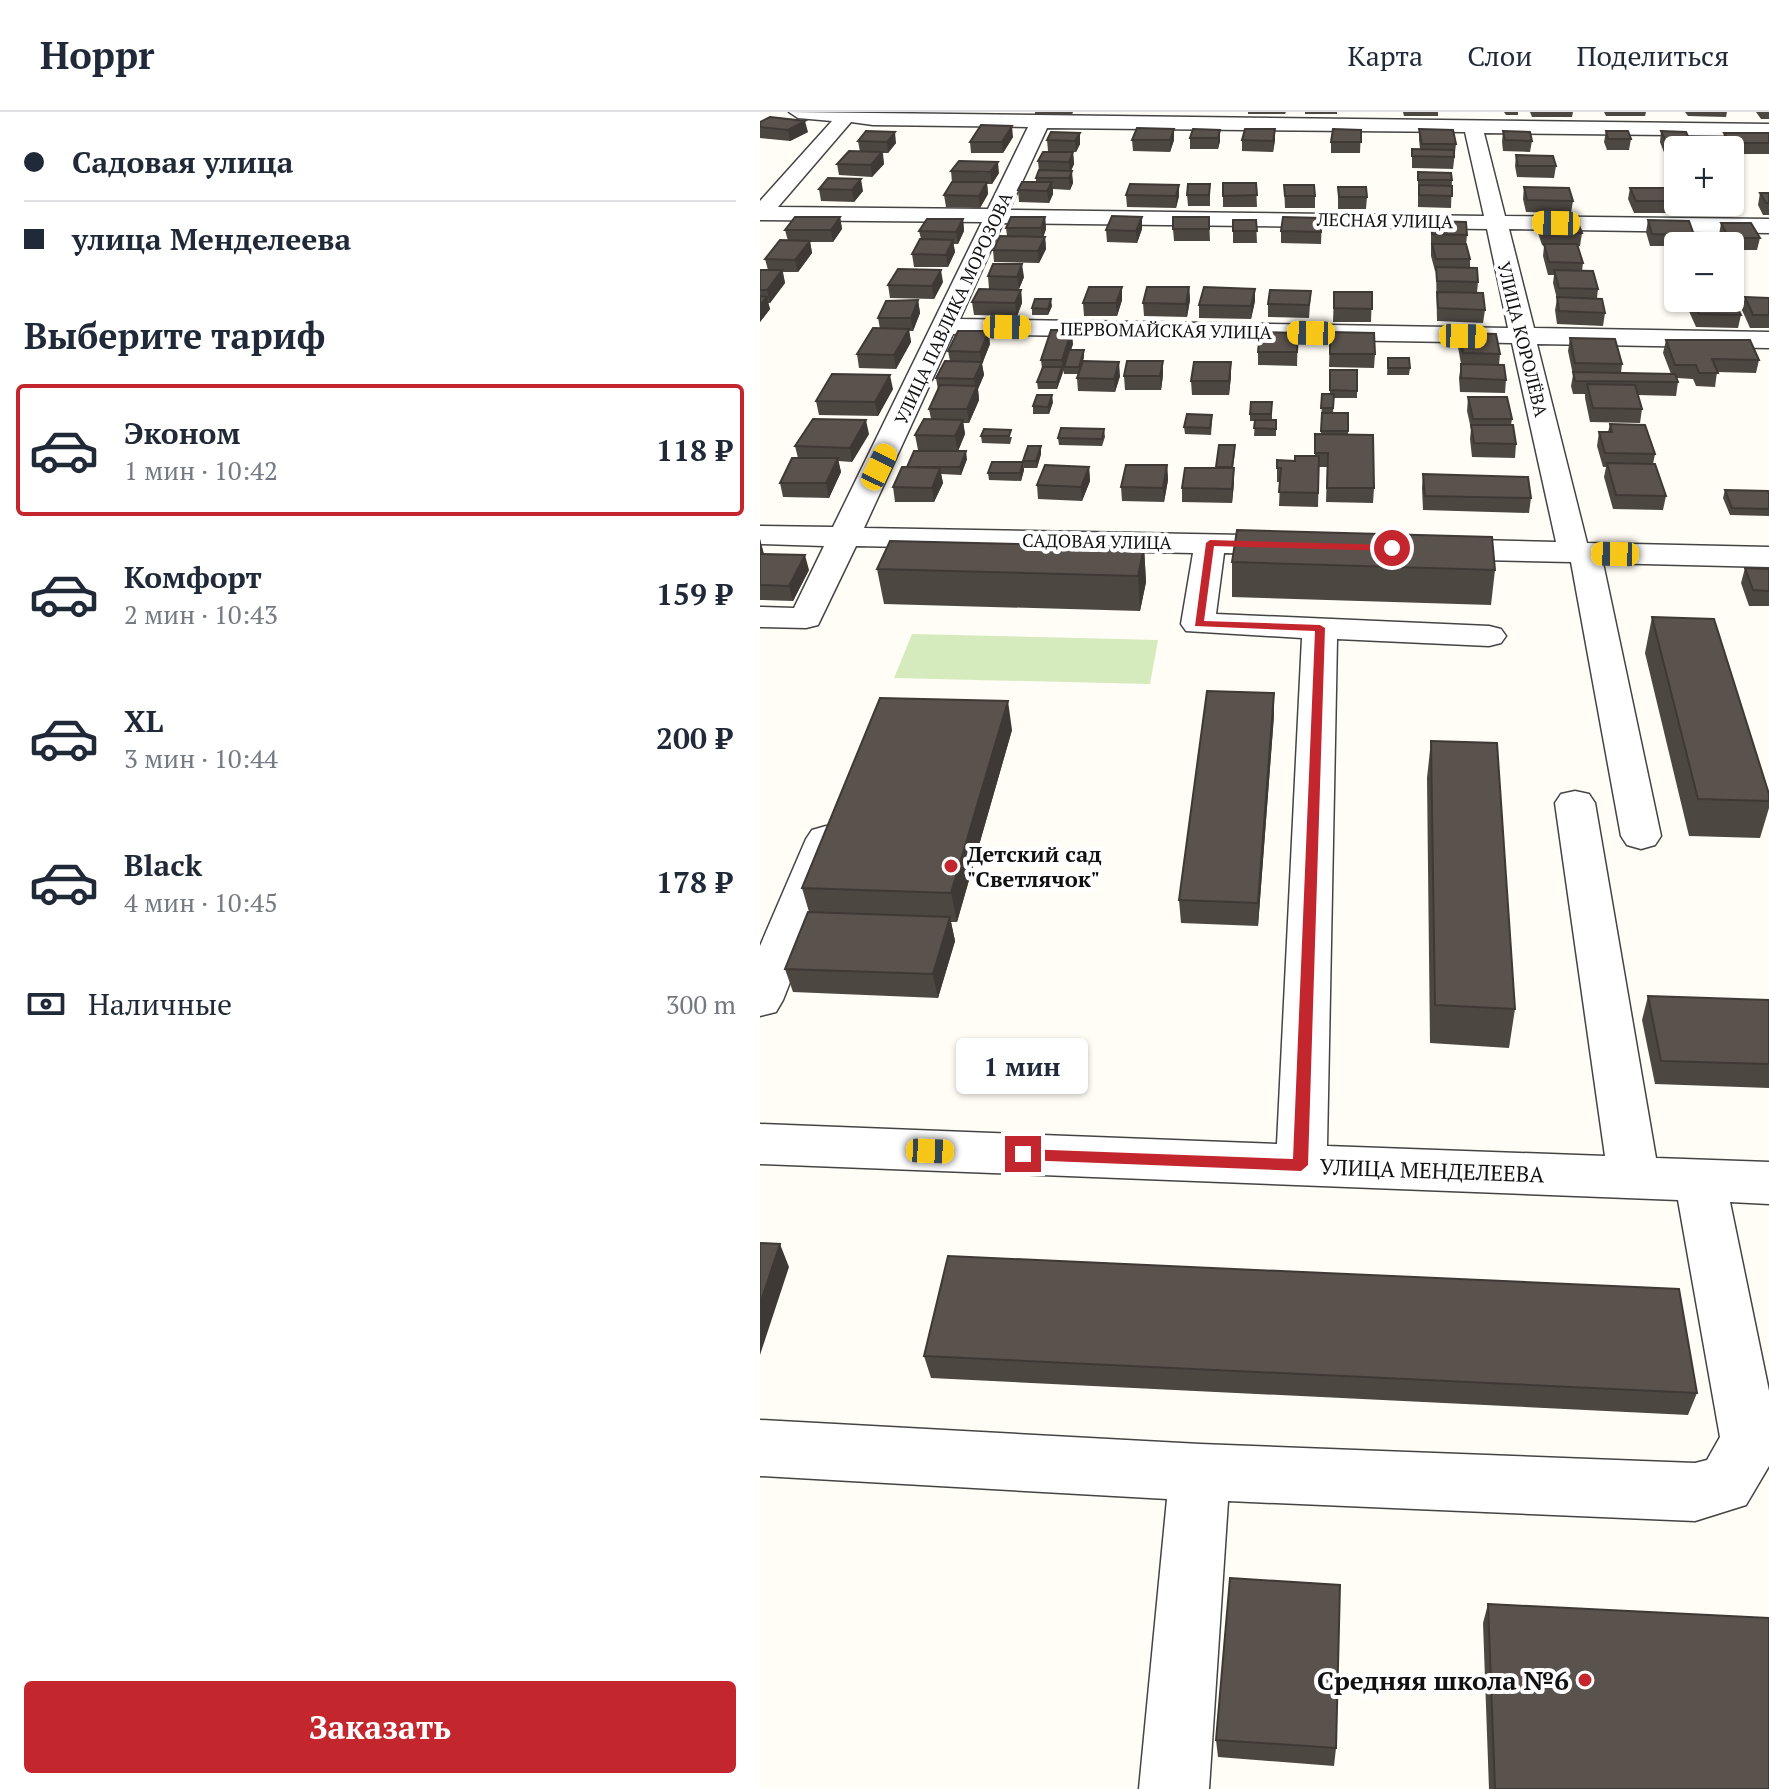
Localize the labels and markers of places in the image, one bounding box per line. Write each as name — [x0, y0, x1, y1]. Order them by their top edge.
place label: Детский сад "Светлячок" — [967, 839, 1101, 893]
marker: Детский сад "Светлячок" — [942, 857, 960, 875]
place label: Средняя школа №6 — [1317, 1663, 1569, 1697]
marker: Средняя школа №6 — [1576, 1671, 1594, 1689]

